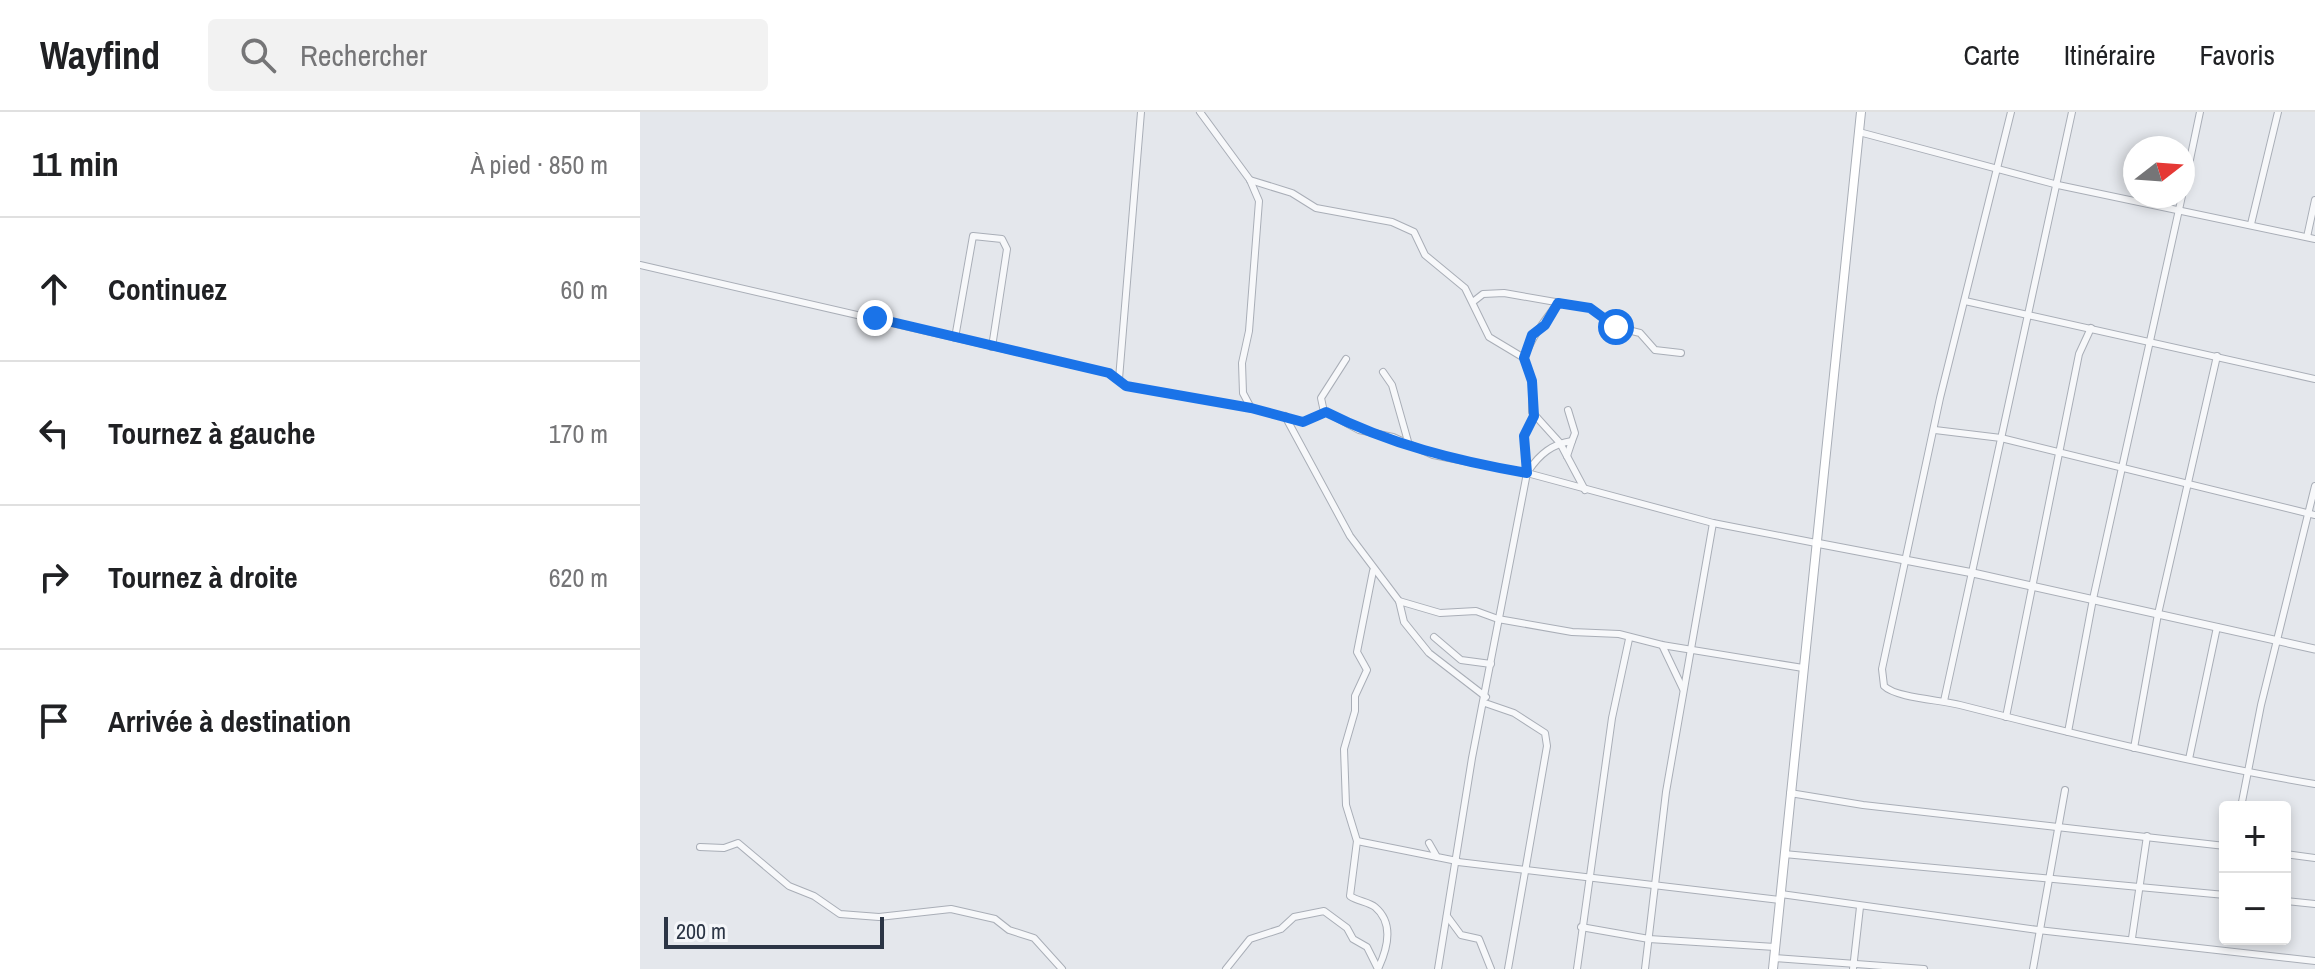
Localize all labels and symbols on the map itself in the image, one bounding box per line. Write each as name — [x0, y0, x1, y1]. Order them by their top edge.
north arrow — [2123, 136, 2195, 208]
route end — [857, 300, 893, 336]
route start — [1598, 309, 1634, 345]
scale bar — [664, 913, 884, 949]

